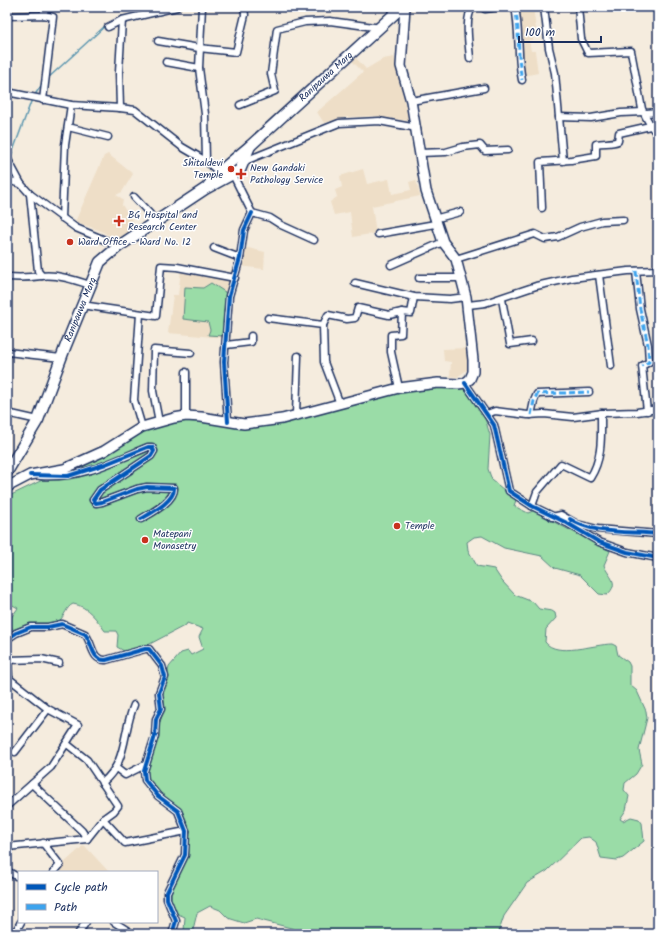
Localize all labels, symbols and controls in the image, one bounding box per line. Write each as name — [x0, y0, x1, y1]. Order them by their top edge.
scale bar — [519, 18, 601, 44]
text: 100 m — [525, 23, 556, 42]
street label: Ranipauwa Marg — [295, 47, 357, 106]
place label: Shitaldevi Temple — [183, 155, 224, 183]
place label: New Gandaki Pathology Service — [250, 160, 323, 188]
marker: Shitaldevi Temple — [226, 164, 236, 174]
marker: New Gandaki Pathology Service — [235, 168, 247, 180]
place label: BG Hospital and Research Center — [128, 207, 198, 235]
marker: BG Hospital and Research Center — [113, 215, 125, 227]
place label: Ward Office - Ward No. 12 — [78, 234, 191, 250]
marker: Ward Office - Ward No. 12 — [65, 237, 75, 247]
street label: Ranipauwa Marg — [60, 274, 101, 344]
place label: Temple — [405, 518, 435, 534]
marker: Temple — [392, 521, 402, 531]
place label: Matepani Monasetry — [153, 526, 196, 554]
marker: Matepani Monasetry — [140, 535, 150, 545]
legend — [18, 871, 158, 923]
text: Cycle path — [54, 878, 108, 897]
text: Path — [54, 898, 77, 917]

